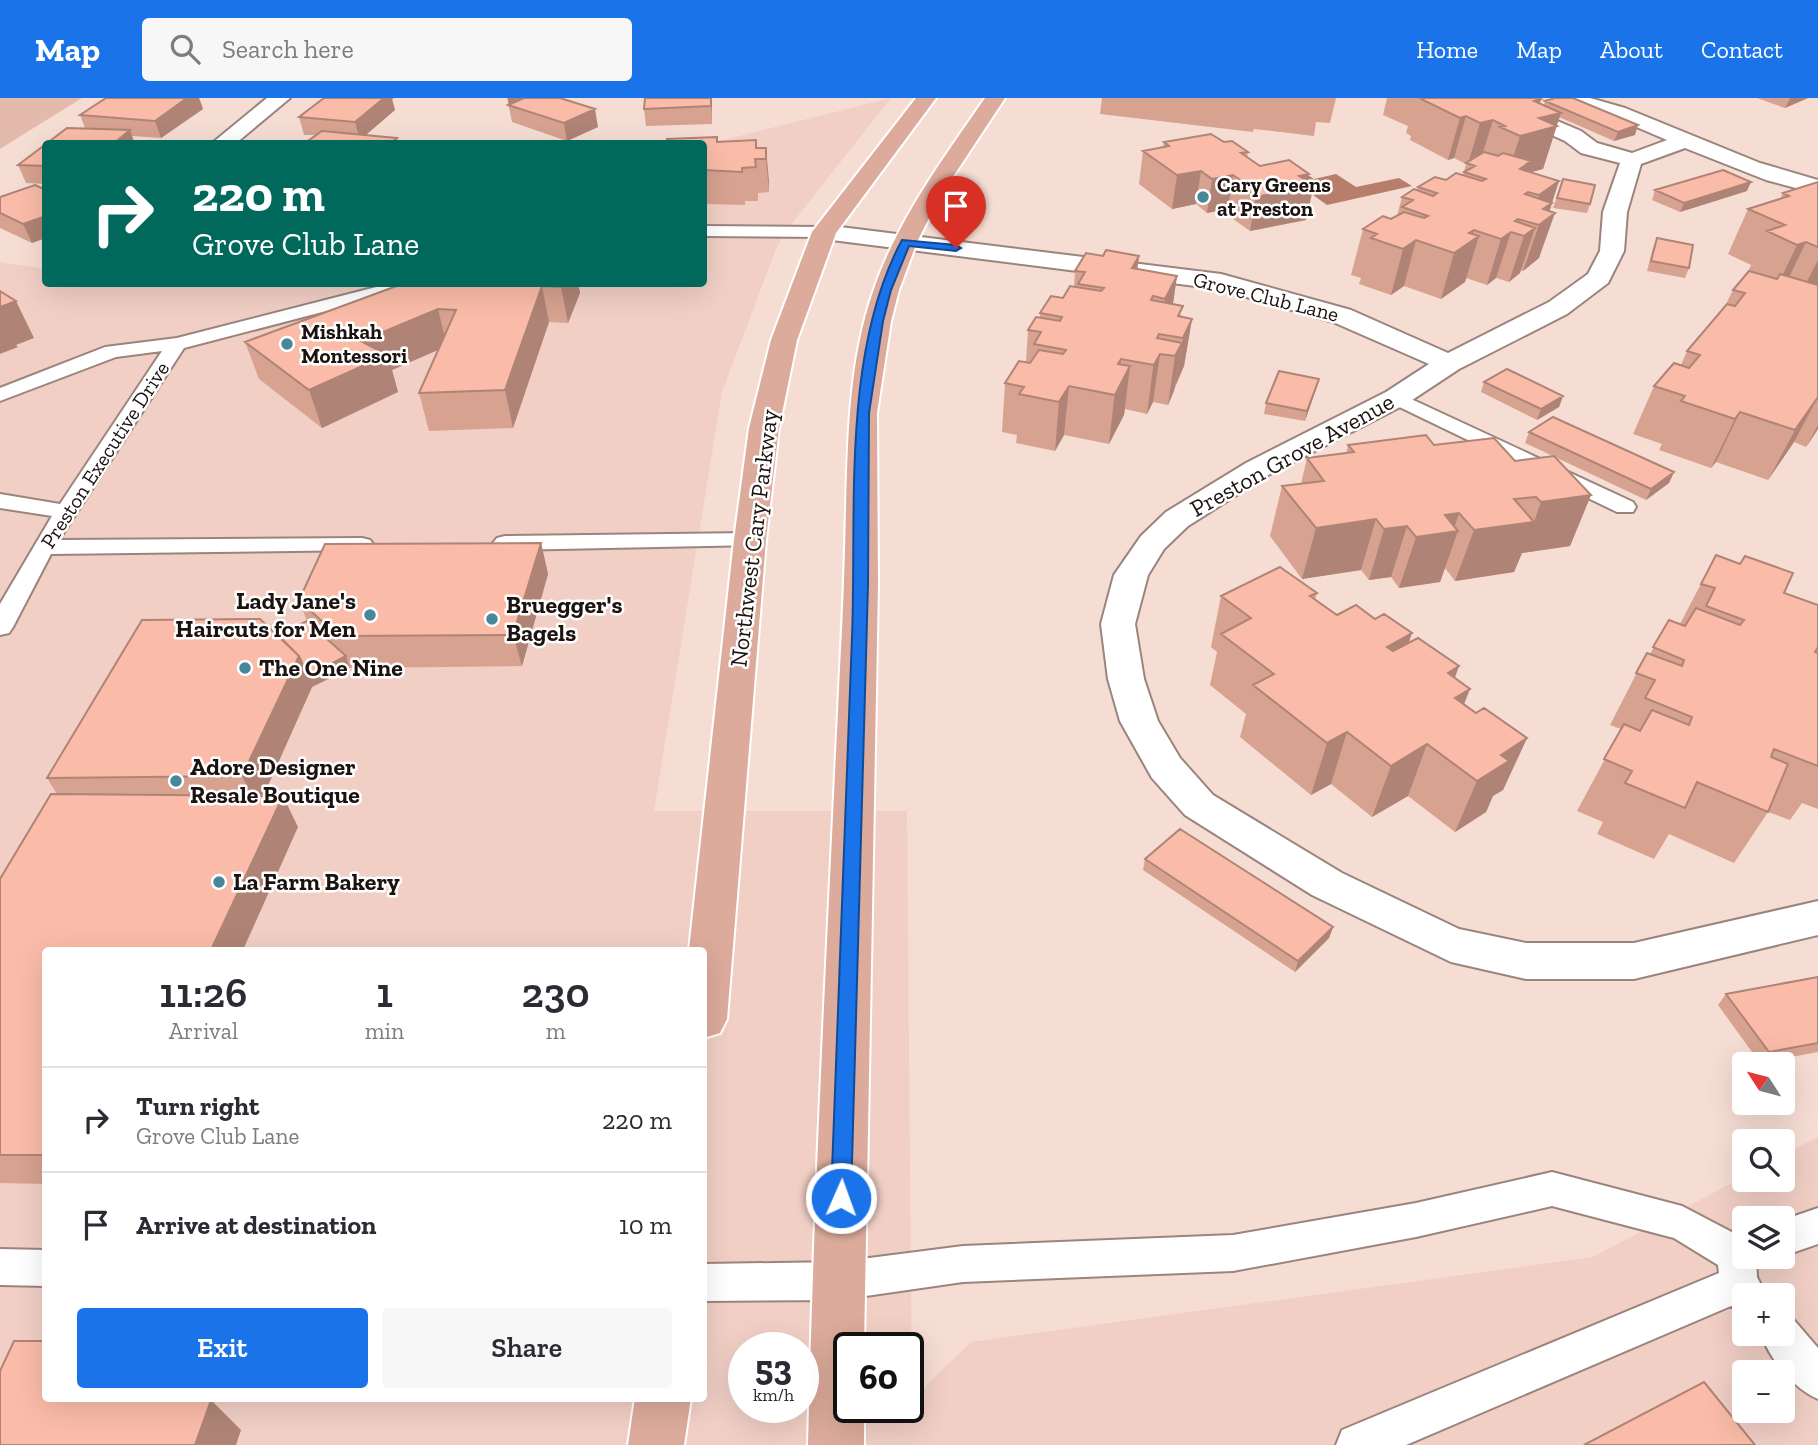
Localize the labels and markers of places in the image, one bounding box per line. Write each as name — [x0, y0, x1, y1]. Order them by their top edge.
place label: Cary Greens at Preston — [1217, 172, 1331, 221]
pin — [926, 176, 986, 248]
marker: Cary Greens at Preston — [1195, 189, 1211, 205]
place label: Mishkah Montessori — [301, 319, 407, 368]
marker: Mishkah Montessori — [279, 336, 295, 352]
place label: Lady Jane's Haircuts for Men — [175, 586, 356, 643]
place label: Bruegger's Bagels — [506, 590, 623, 647]
marker: Lady Jane's Haircuts for Men — [362, 607, 378, 623]
marker: Bruegger's Bagels — [484, 611, 500, 627]
place label: The One Nine — [259, 653, 403, 682]
marker: The One Nine — [237, 660, 253, 676]
place label: Adore Designer Resale Boutique — [190, 752, 360, 809]
marker: Adore Designer Resale Boutique — [168, 773, 184, 789]
place label: La Farm Bakery — [233, 867, 400, 896]
marker: La Farm Bakery — [211, 874, 227, 890]

